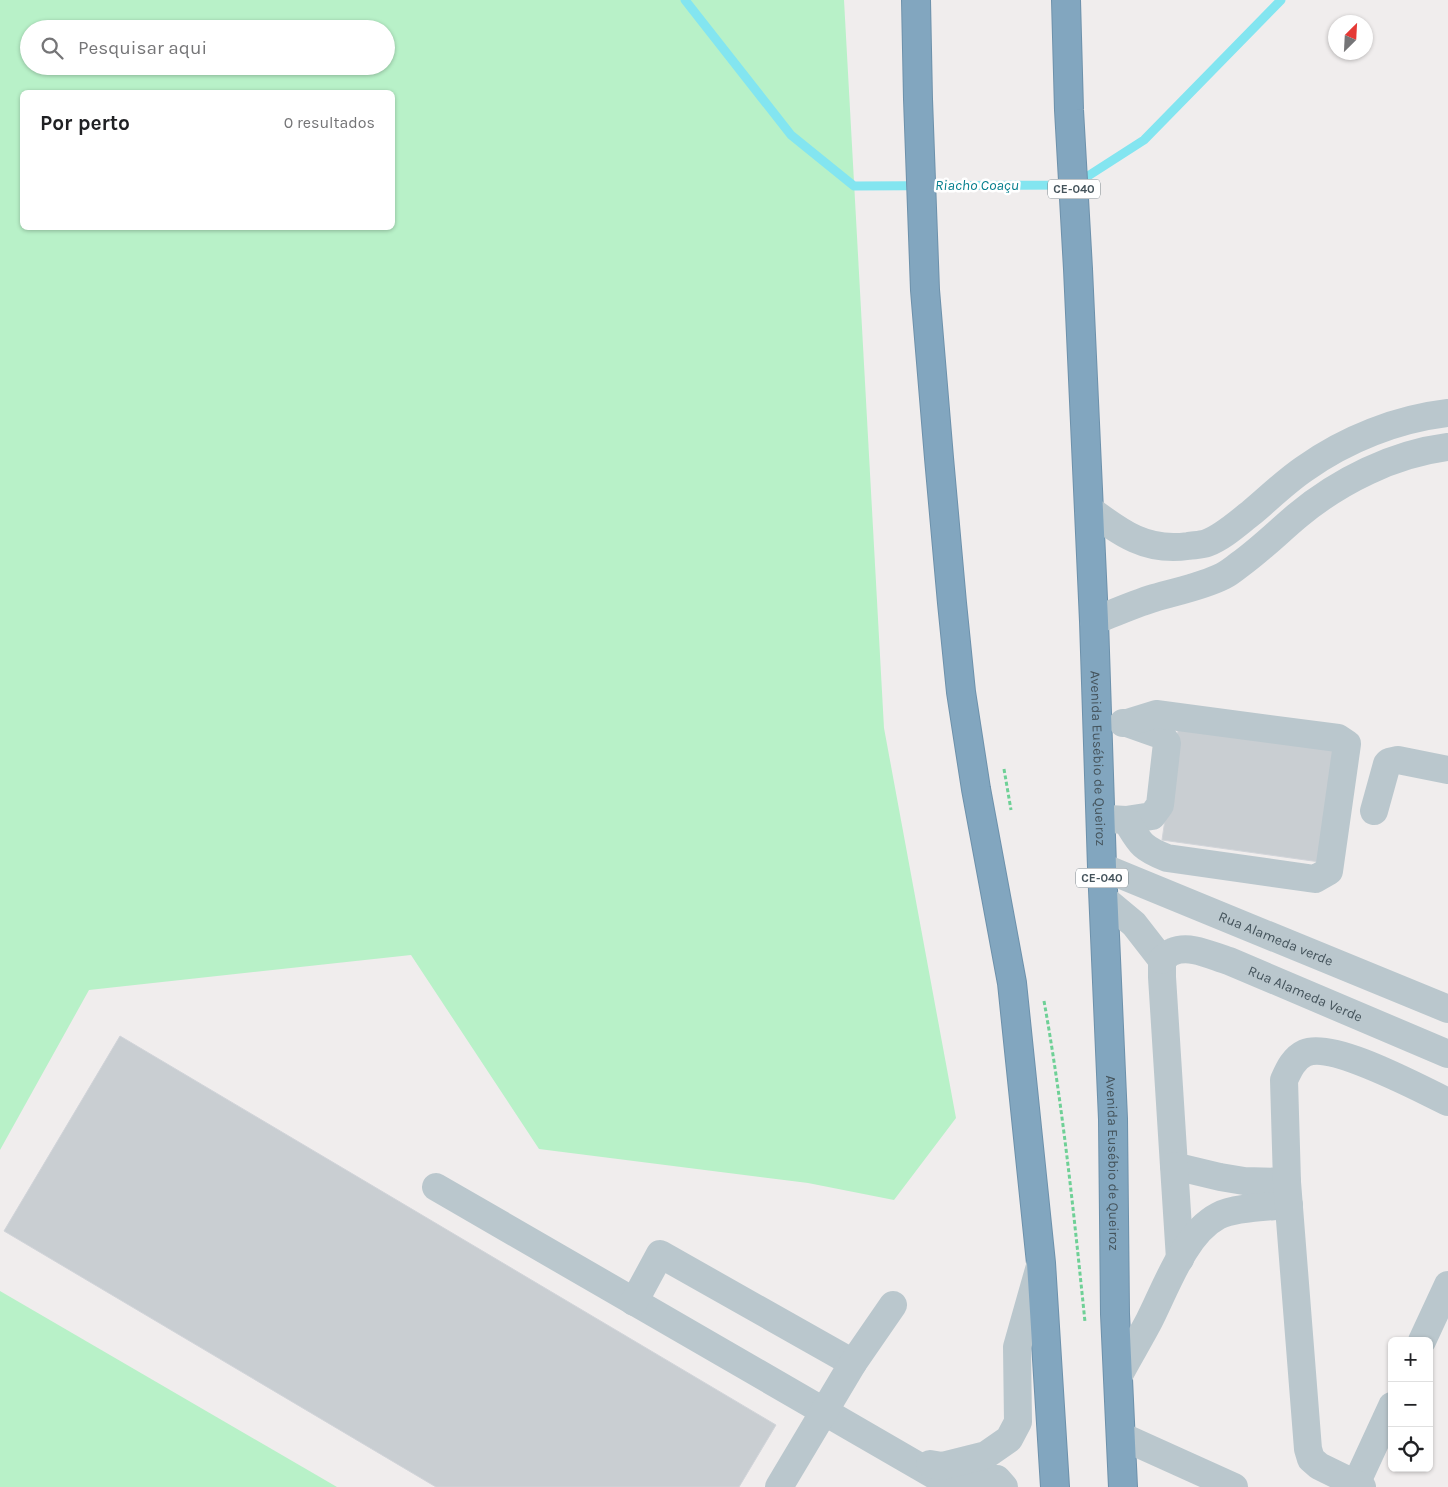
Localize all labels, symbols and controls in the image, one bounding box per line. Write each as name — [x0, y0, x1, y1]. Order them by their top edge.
north arrow — [1328, 15, 1373, 60]
search box — [20, 20, 395, 75]
icon: search — [38, 34, 66, 62]
text: Pesquisar aqui — [78, 37, 207, 59]
text: Por perto — [40, 111, 130, 135]
text: 0 resultados — [284, 113, 375, 132]
water label: Riacho Coaçu — [935, 176, 1019, 194]
road number: CE-040 — [1048, 180, 1100, 198]
street label: Avenida Eusébio de Queiroz — [1087, 670, 1109, 846]
road number: CE-040 — [1076, 868, 1128, 888]
street label: Rua Alameda verde — [1216, 908, 1336, 970]
street label: Rua Alameda Verde — [1245, 962, 1365, 1026]
street label: Avenida Eusébio de Queiroz — [1102, 1075, 1122, 1251]
map controls — [1388, 1337, 1433, 1472]
button: + — [1388, 1337, 1433, 1382]
button: − — [1388, 1382, 1433, 1427]
button: locate — [1388, 1427, 1433, 1472]

